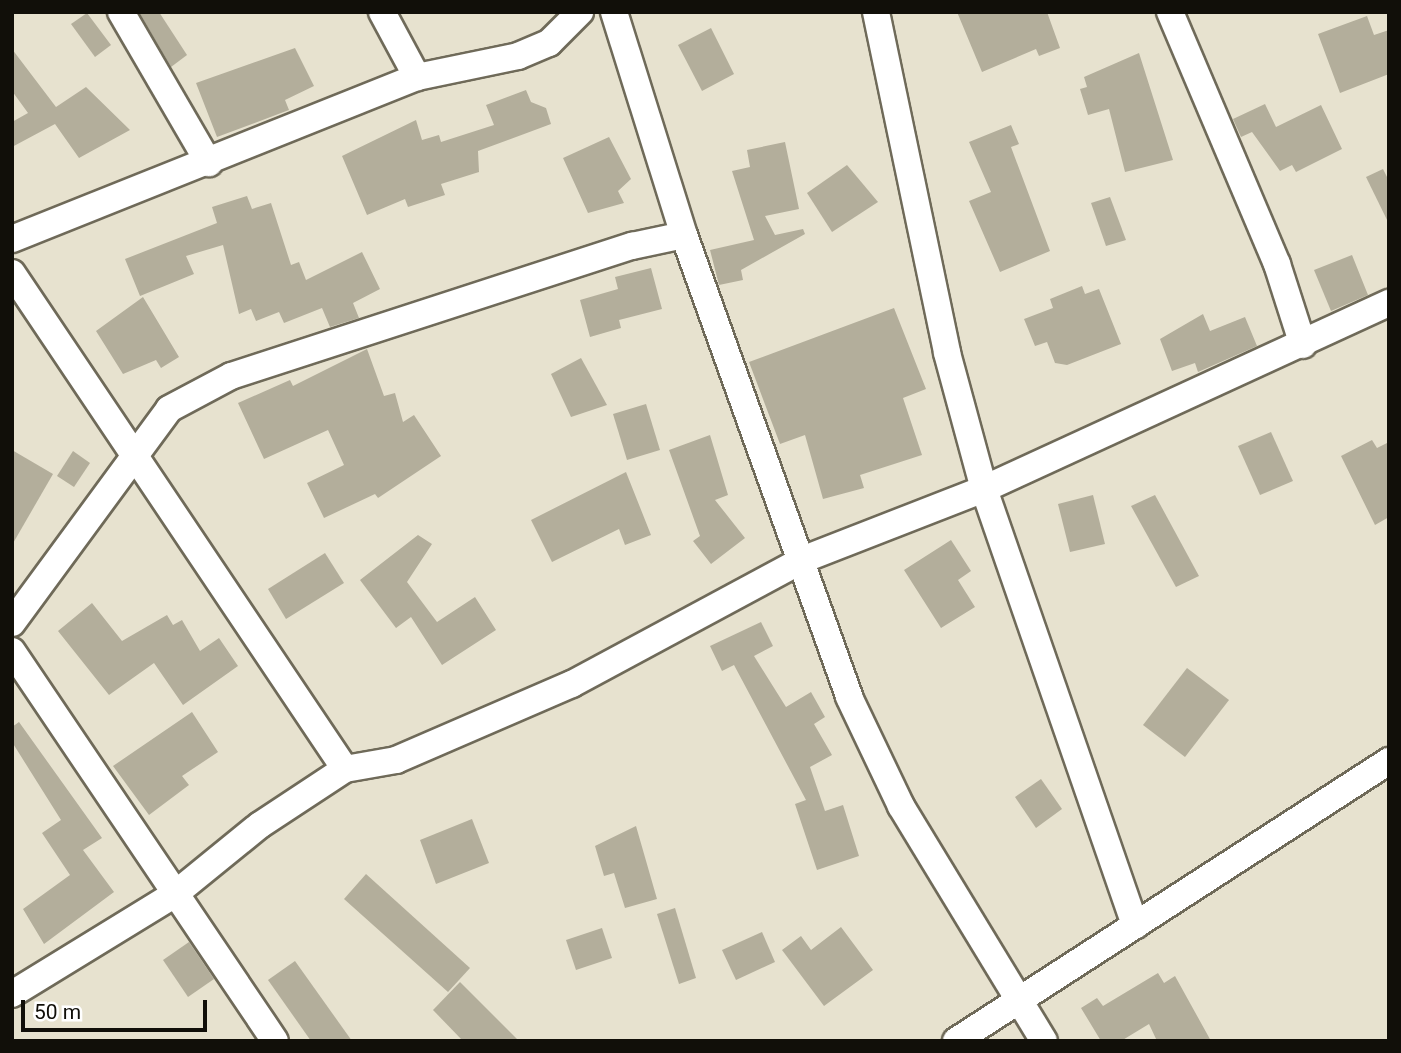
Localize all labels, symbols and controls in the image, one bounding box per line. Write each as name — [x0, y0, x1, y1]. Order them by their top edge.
scale bar — [24, 986, 210, 1030]
text: 50 m — [34, 1000, 81, 1024]

